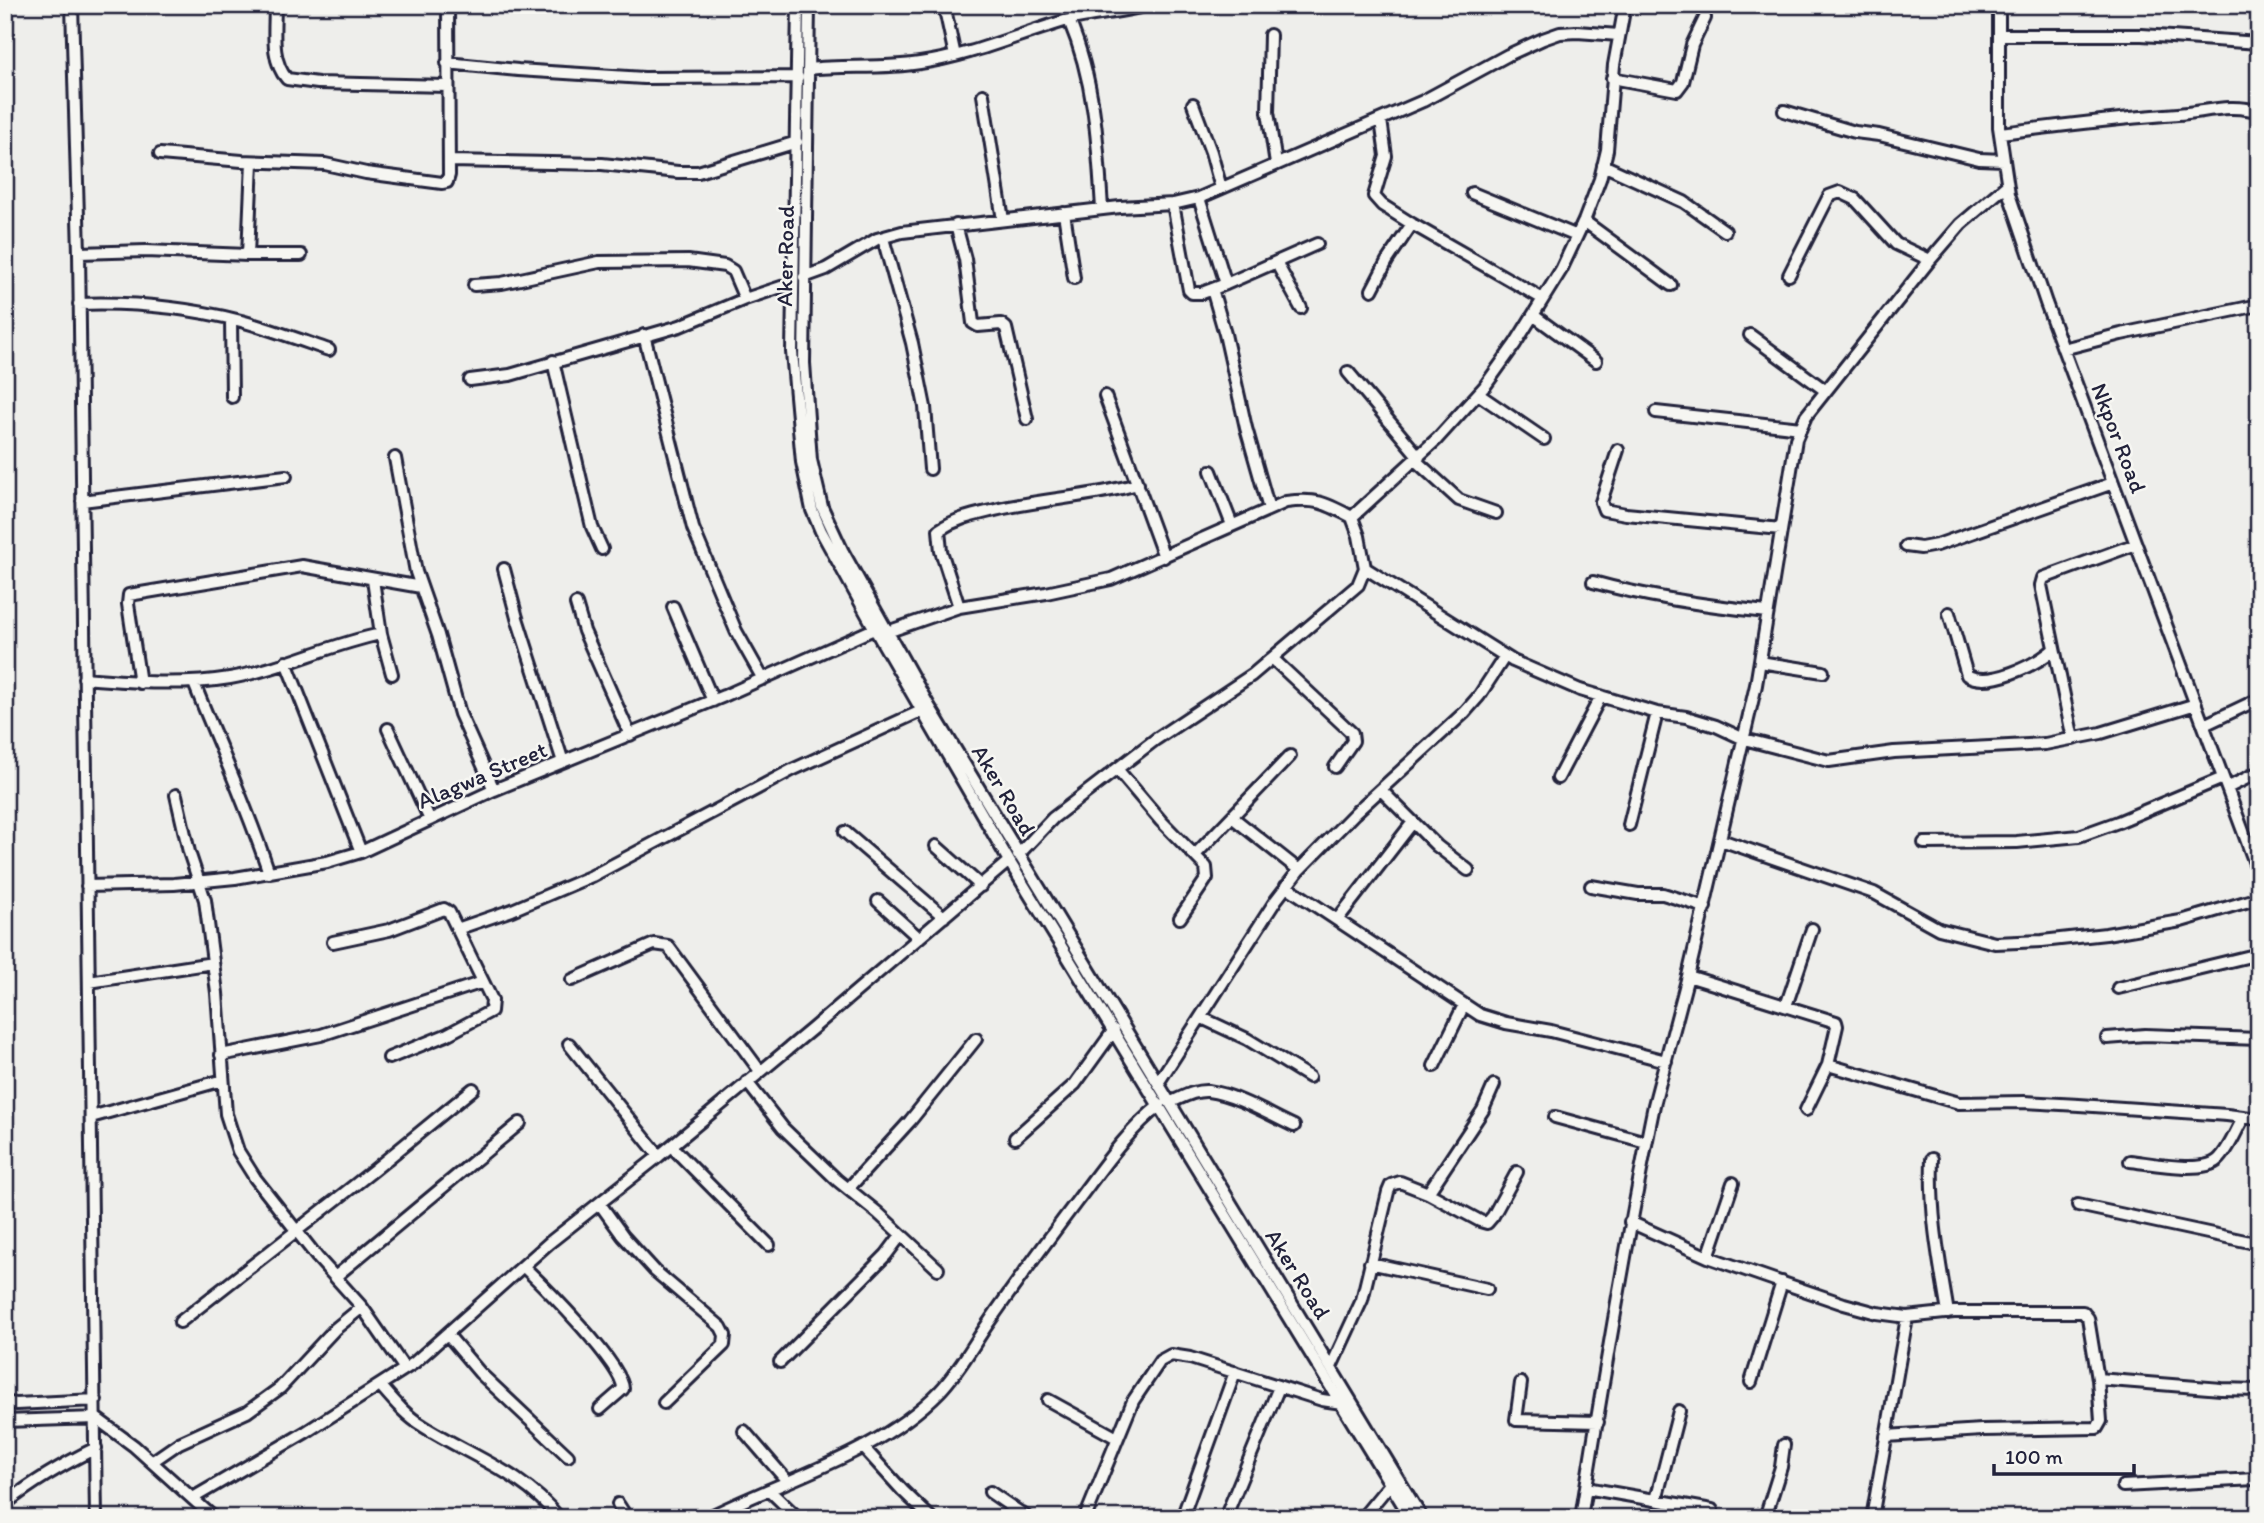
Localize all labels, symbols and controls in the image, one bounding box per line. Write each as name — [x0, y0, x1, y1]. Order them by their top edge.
street label: Aker Road — [770, 205, 800, 307]
street label: Nkpor Road — [2085, 379, 2153, 497]
street label: Alagwa Street — [413, 735, 551, 815]
street label: Aker Road — [966, 739, 1042, 841]
street label: Aker Road — [1259, 1224, 1337, 1325]
scale bar — [1994, 1432, 2134, 1476]
text: 100 m — [2005, 1444, 2063, 1469]

